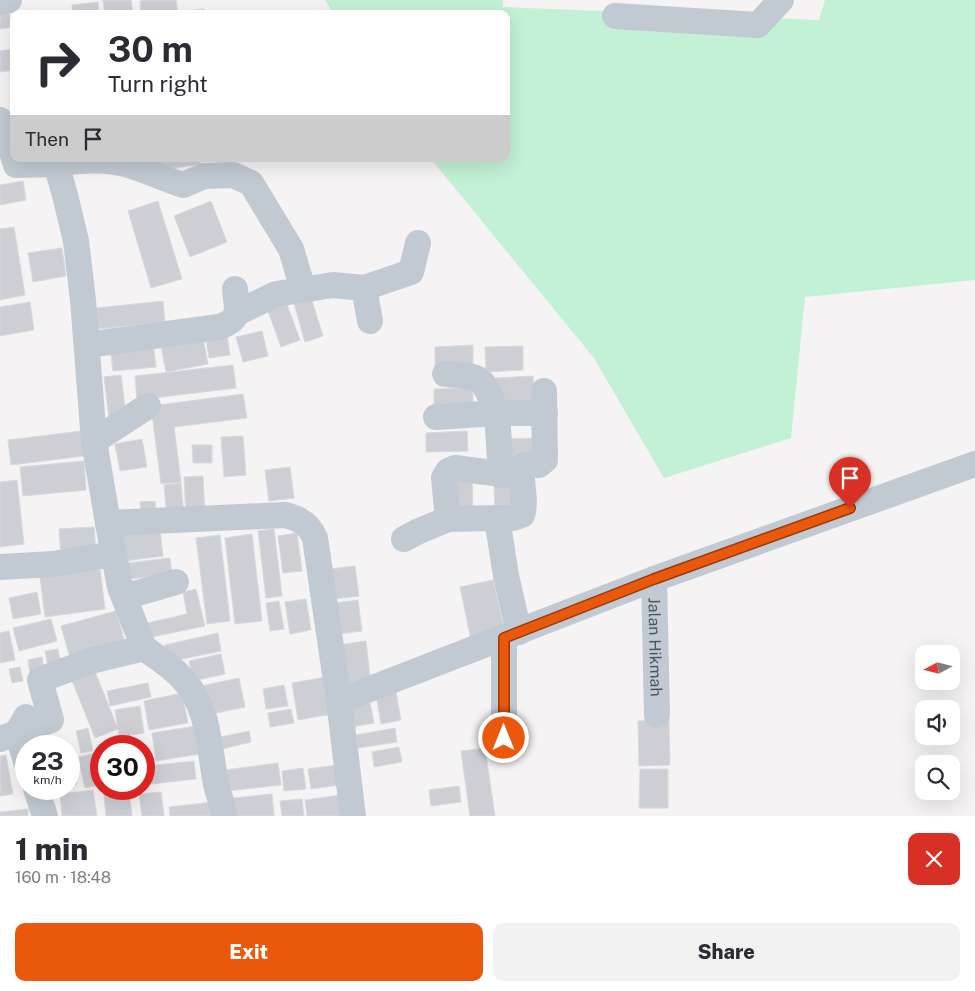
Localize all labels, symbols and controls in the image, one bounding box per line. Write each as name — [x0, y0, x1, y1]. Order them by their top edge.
text: 30 m — [108, 29, 193, 70]
icon: right — [25, 30, 90, 95]
text: Turn right — [108, 71, 208, 97]
icon: arrive — [79, 125, 107, 153]
text: Then — [25, 128, 69, 150]
pin — [829, 457, 871, 508]
icon: arrive — [836, 464, 864, 492]
street label: Jalan Hikmah — [644, 597, 666, 697]
north arrow — [915, 645, 960, 690]
map controls — [915, 645, 960, 800]
button: sound — [915, 700, 960, 745]
position arrow — [477, 711, 529, 763]
speed limit sign: 30 — [90, 735, 155, 800]
text: 23 — [31, 746, 64, 776]
button: search — [915, 755, 960, 800]
text: km/h — [33, 773, 62, 787]
text: 1 min — [15, 831, 88, 867]
button: close — [908, 833, 960, 885]
text: 160 m · 18:48 — [15, 868, 111, 887]
button: Exit — [15, 923, 483, 981]
button: Share — [493, 923, 960, 981]

